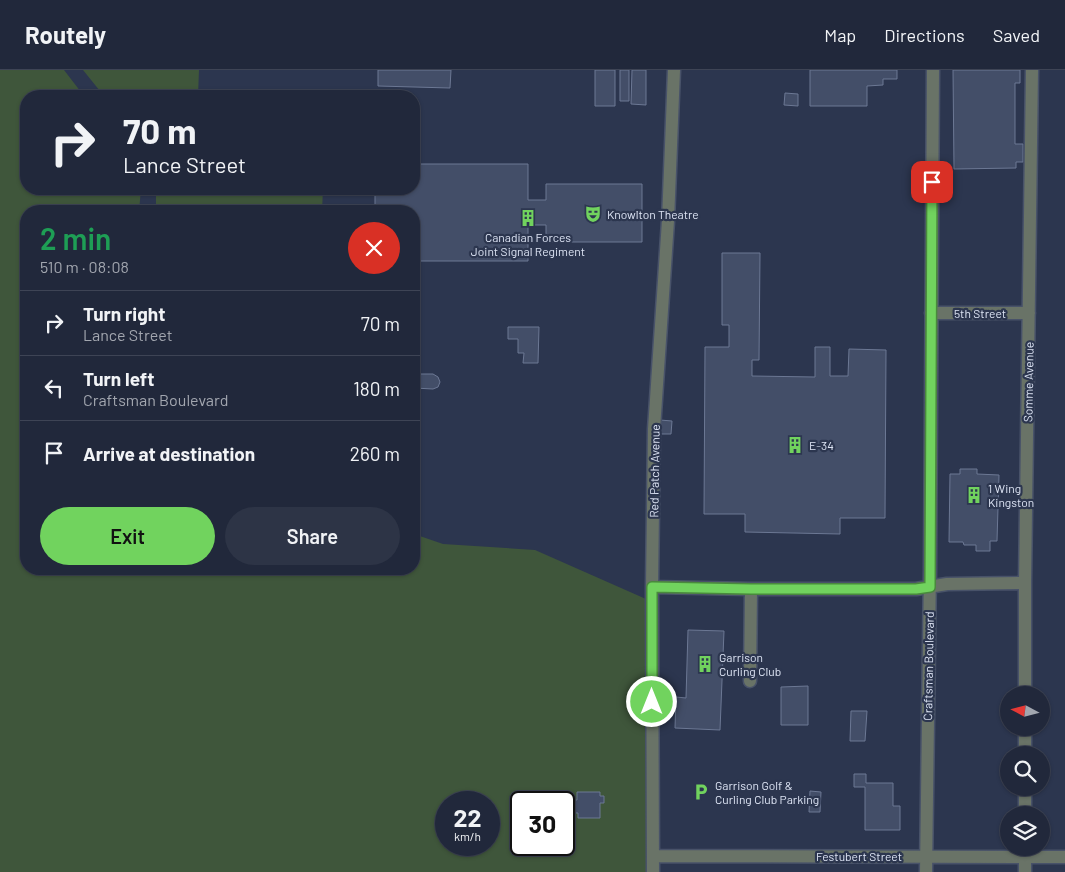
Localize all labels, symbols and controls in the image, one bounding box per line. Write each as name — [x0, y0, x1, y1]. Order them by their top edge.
text: Routely — [25, 20, 106, 49]
text: Map — [824, 24, 856, 46]
text: Directions — [884, 24, 965, 46]
text: Saved — [993, 24, 1040, 46]
text: 70 m — [123, 109, 197, 151]
icon: right — [40, 110, 105, 175]
text: Lance Street — [123, 151, 246, 177]
pin — [911, 161, 953, 203]
icon: arrive — [918, 168, 946, 196]
theatre icon: Knowlton Theatre — [583, 204, 603, 224]
place label: Knowlton Theatre — [607, 207, 699, 221]
building icon: Canadian Forces Joint Signal Regiment — [518, 208, 538, 228]
text: 2 min — [40, 220, 111, 256]
button: close — [348, 222, 400, 274]
place label: Canadian Forces Joint Signal Regiment — [471, 230, 585, 258]
text: 510 m · 08:08 — [40, 257, 129, 276]
text: Turn right — [83, 302, 165, 325]
street label: 5th Street — [954, 306, 1006, 320]
icon: right — [40, 309, 68, 337]
text: 70 m — [361, 312, 400, 335]
text: Lance Street — [83, 325, 172, 344]
street label: Somme Avenue — [1020, 342, 1036, 422]
text: Turn left — [83, 367, 154, 390]
icon: left — [40, 374, 68, 402]
text: 180 m — [353, 377, 400, 400]
text: Craftsman Boulevard — [83, 390, 228, 409]
street label: Red Patch Avenue — [646, 424, 662, 518]
building icon: E-34 — [785, 435, 805, 455]
place label: E-34 — [809, 438, 834, 452]
icon: arrive — [40, 439, 68, 467]
text: Arrive at destination — [83, 442, 255, 465]
text: 260 m — [350, 442, 400, 465]
place label: 1 Wing Kingston — [988, 481, 1034, 509]
building icon: 1 Wing Kingston — [964, 485, 984, 505]
button: Exit — [40, 507, 215, 565]
button: Share — [225, 507, 400, 565]
street label: Craftsman Boulevard — [920, 611, 936, 721]
place label: Garrison Curling Club — [719, 650, 781, 678]
building icon: Garrison Curling Club — [695, 654, 715, 674]
position arrow — [625, 675, 677, 727]
north arrow — [1000, 686, 1050, 736]
map controls — [1000, 686, 1050, 856]
button: search — [1000, 746, 1050, 796]
place label: Garrison Golf & Curling Club Parking — [715, 778, 819, 806]
parking icon: Garrison Golf & Curling Club Parking — [691, 782, 711, 802]
speed limit sign: 30 — [510, 791, 575, 856]
text: 22 — [453, 802, 482, 832]
button: layers — [1000, 806, 1050, 856]
text: km/h — [454, 829, 481, 843]
street label: Festubert Street — [816, 849, 902, 863]

